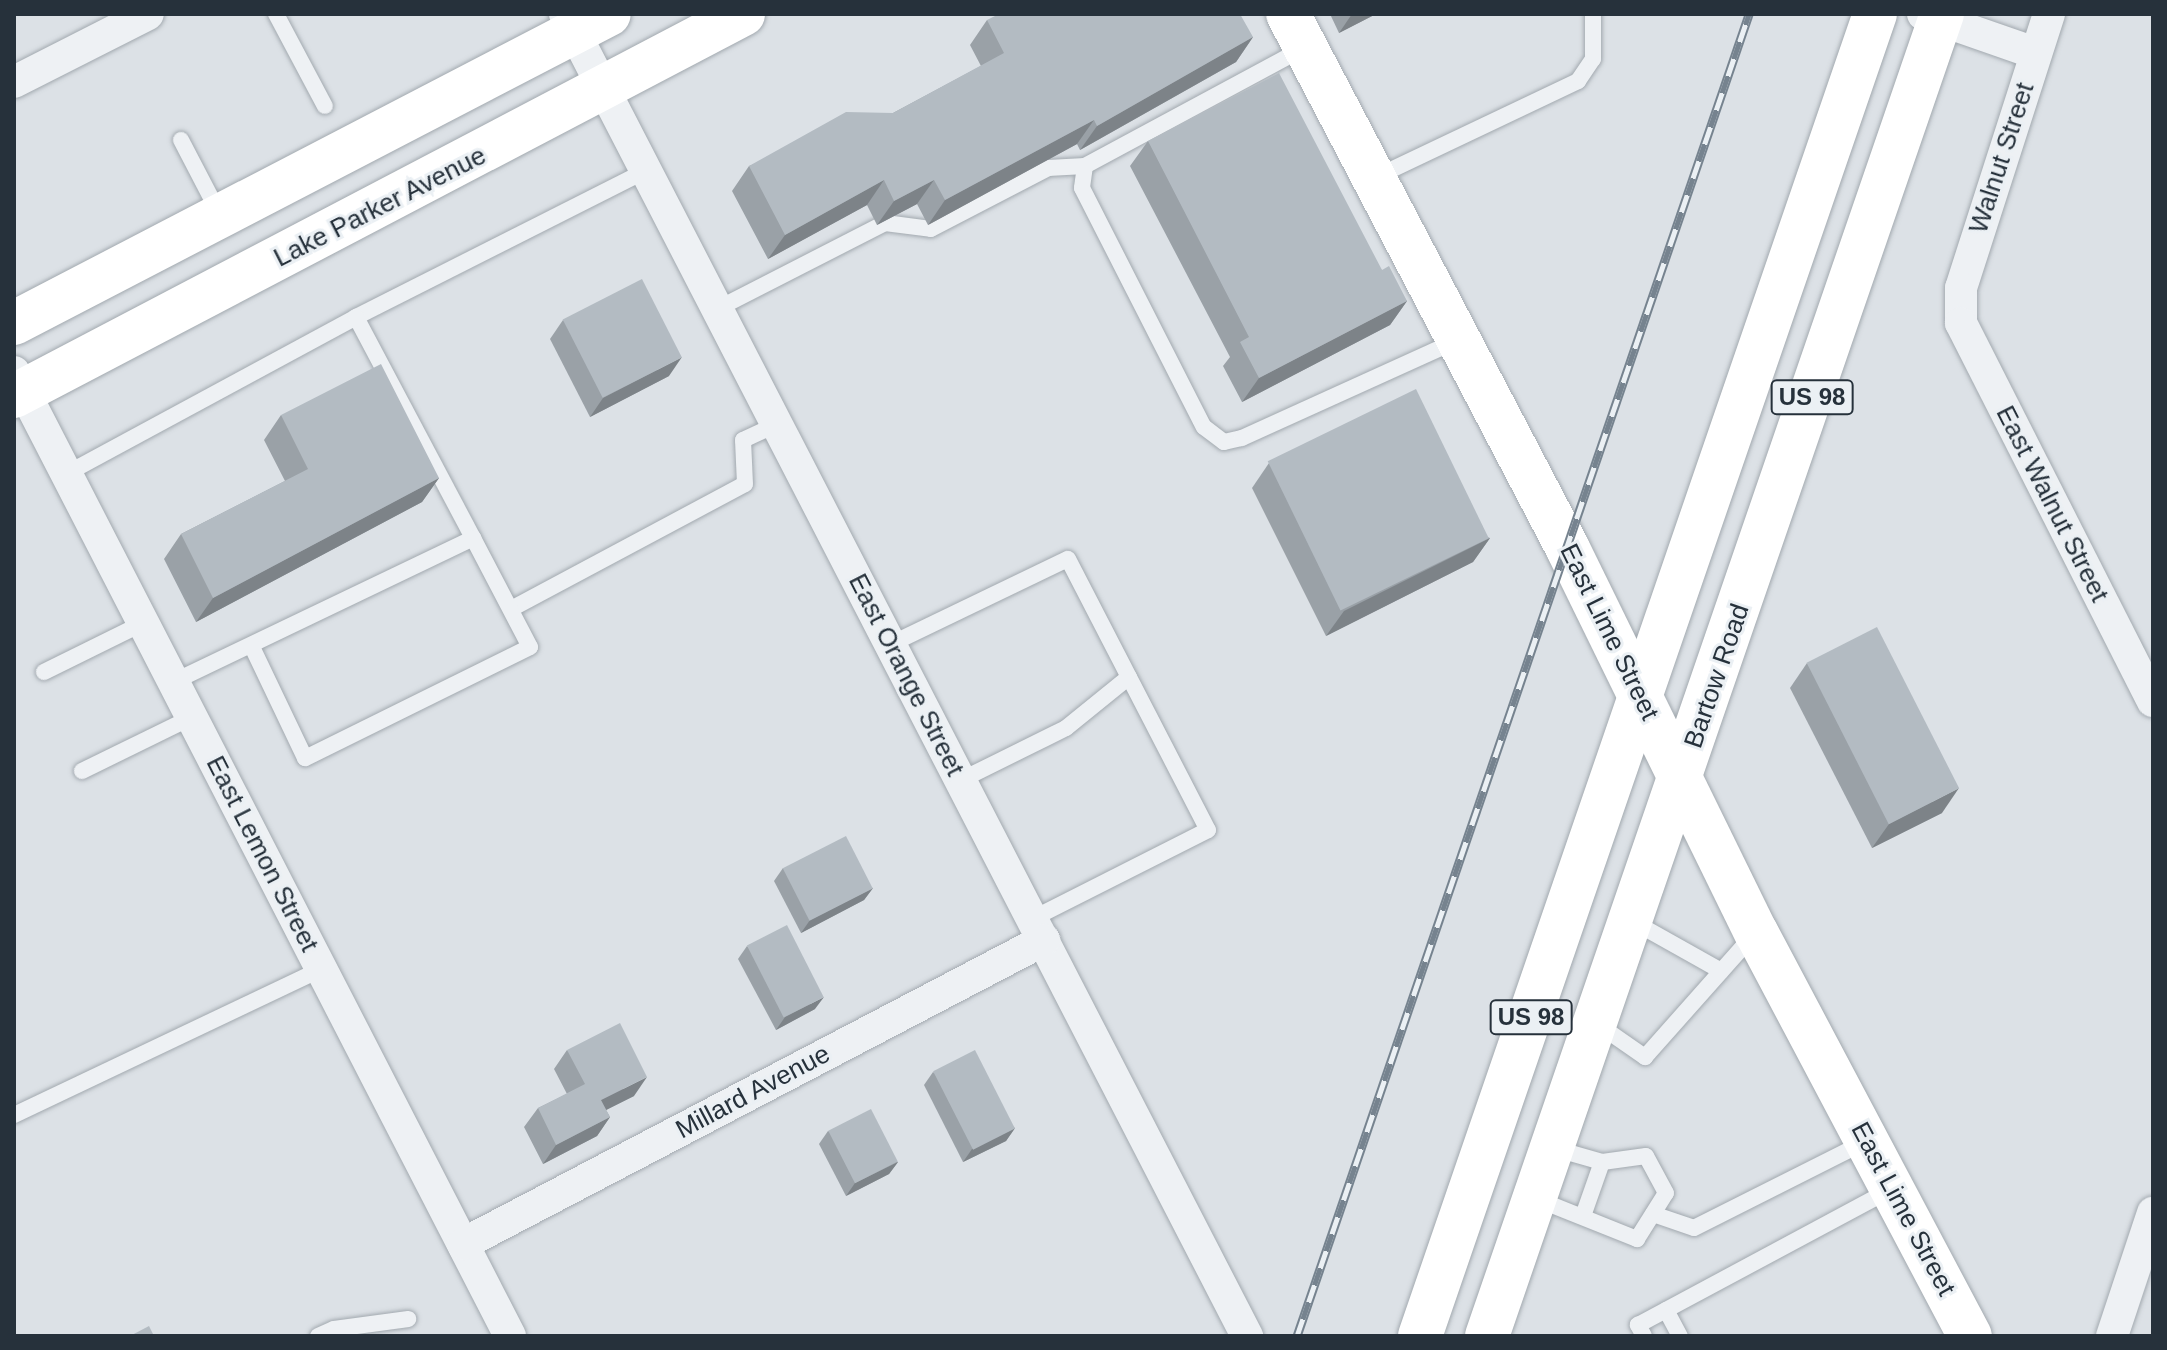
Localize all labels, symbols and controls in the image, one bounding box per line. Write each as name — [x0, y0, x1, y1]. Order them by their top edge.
street label: Walnut Street — [1963, 79, 2041, 237]
street label: Lake Parker Avenue — [268, 140, 492, 274]
road number: US 98 — [1770, 377, 1854, 417]
street label: East Walnut Street — [1989, 401, 2115, 607]
street label: East Lime Street — [1553, 539, 1665, 725]
street label: East Orange Street — [842, 569, 970, 781]
street label: Bartow Road — [1678, 600, 1756, 752]
street label: East Lemon Street — [199, 751, 325, 957]
road number: US 98 — [1489, 997, 1573, 1037]
street label: Millard Avenue — [670, 1038, 836, 1146]
street label: East Lime Street — [1844, 1117, 1962, 1301]

